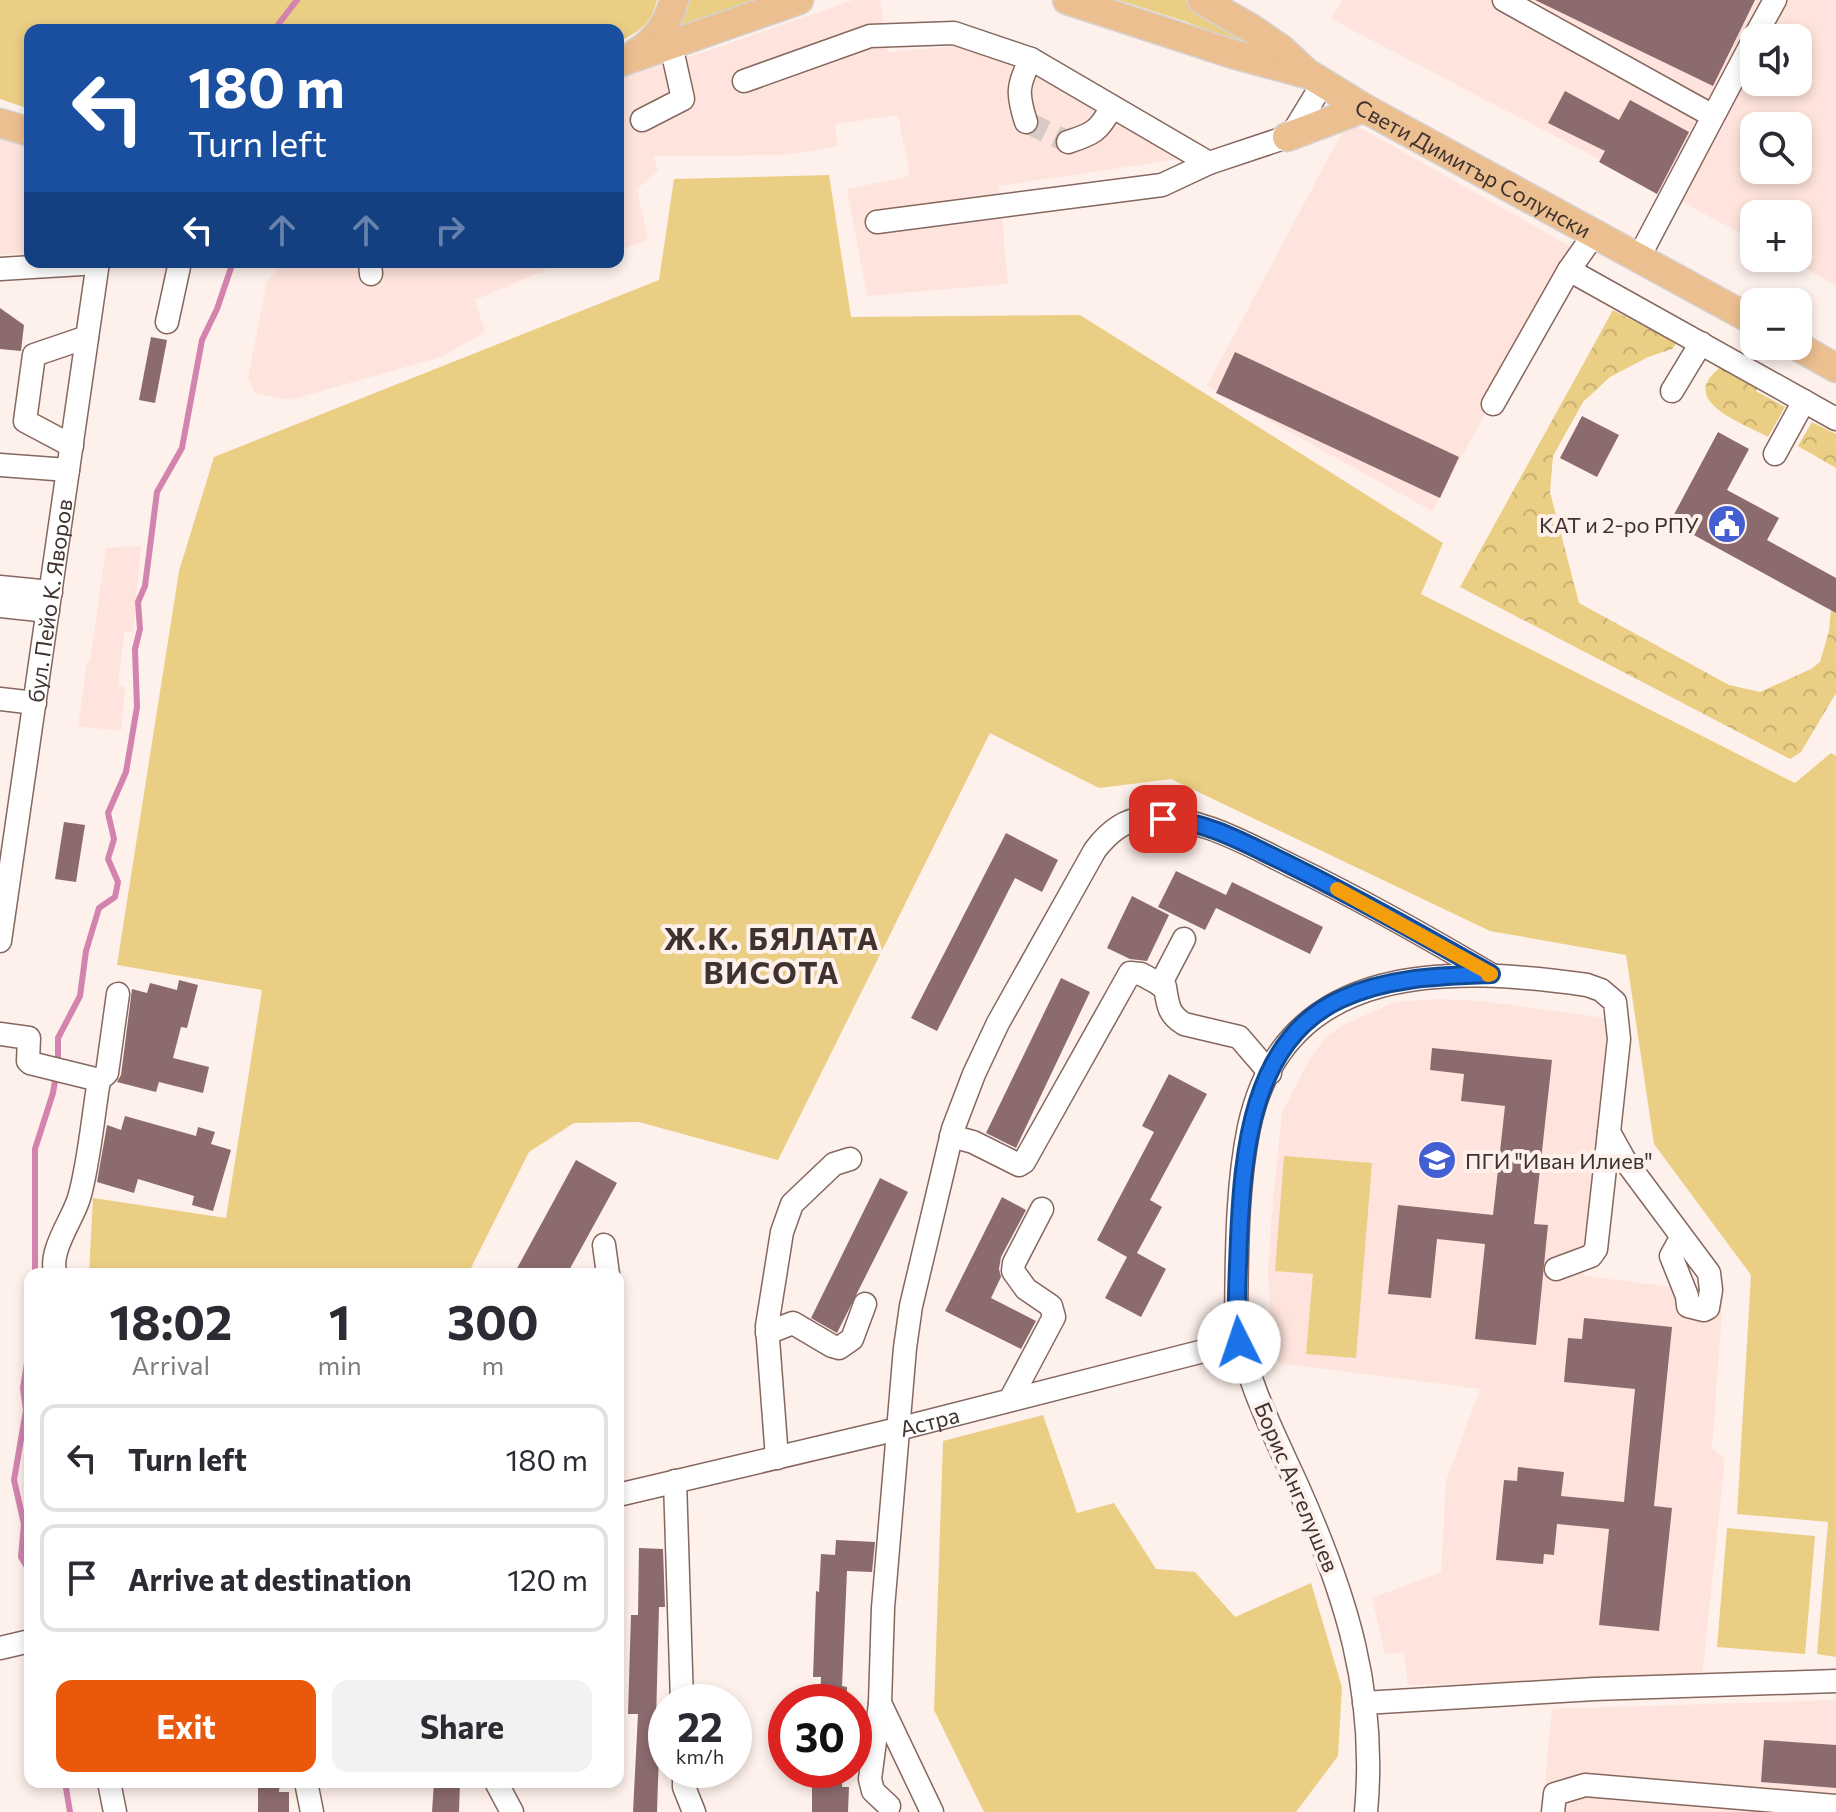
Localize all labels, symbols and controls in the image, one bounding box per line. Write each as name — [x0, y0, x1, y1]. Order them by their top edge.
map controls — [1740, 24, 1812, 360]
button: sound — [1740, 24, 1812, 96]
text: 180 m — [188, 51, 345, 120]
icon: left — [56, 56, 160, 160]
street label: Свети Димитър Солунски — [1350, 92, 1596, 243]
button: search — [1740, 112, 1812, 184]
text: Turn left — [188, 120, 327, 164]
button: + — [1740, 200, 1812, 272]
icon: left — [176, 208, 220, 252]
icon: ahead — [260, 208, 304, 252]
icon: ahead — [344, 208, 388, 252]
icon: right — [428, 208, 472, 252]
button: − — [1740, 288, 1812, 360]
street label: бул. Пейо К. Яворов — [21, 497, 77, 704]
public building icon: КАТ и 2-ро РПУ — [1706, 503, 1748, 545]
place label: КАТ и 2-ро РПУ — [1539, 511, 1699, 538]
pin — [1129, 785, 1197, 853]
icon: arrive — [1141, 797, 1185, 841]
district label: Ж.К. БЯЛАТА ВИСОТА — [664, 919, 880, 990]
school or university icon: ПГИ "Иван Илиев" — [1416, 1139, 1458, 1181]
place label: ПГИ "Иван Илиев" — [1465, 1147, 1653, 1174]
text: 18:02 — [109, 1291, 232, 1350]
text: 1 — [329, 1291, 350, 1350]
text: 300 — [447, 1291, 539, 1350]
position arrow — [1197, 1300, 1281, 1384]
text: Arrival — [131, 1349, 210, 1380]
text: min — [317, 1349, 362, 1380]
text: m — [482, 1349, 504, 1380]
street label: Борис Ангелушев — [1249, 1398, 1345, 1576]
street label: Астра — [897, 1400, 962, 1442]
icon: left — [60, 1436, 104, 1480]
text: Turn left — [128, 1440, 247, 1477]
text: 180 m — [505, 1440, 588, 1477]
icon: arrive — [60, 1556, 104, 1600]
text: Arrive at destination — [128, 1560, 412, 1597]
text: 120 m — [507, 1560, 588, 1597]
button: Exit — [56, 1680, 316, 1772]
button: Share — [332, 1680, 592, 1772]
speed limit sign: 30 — [768, 1684, 872, 1788]
text: 22 — [677, 1701, 723, 1750]
text: km/h — [676, 1744, 724, 1768]

